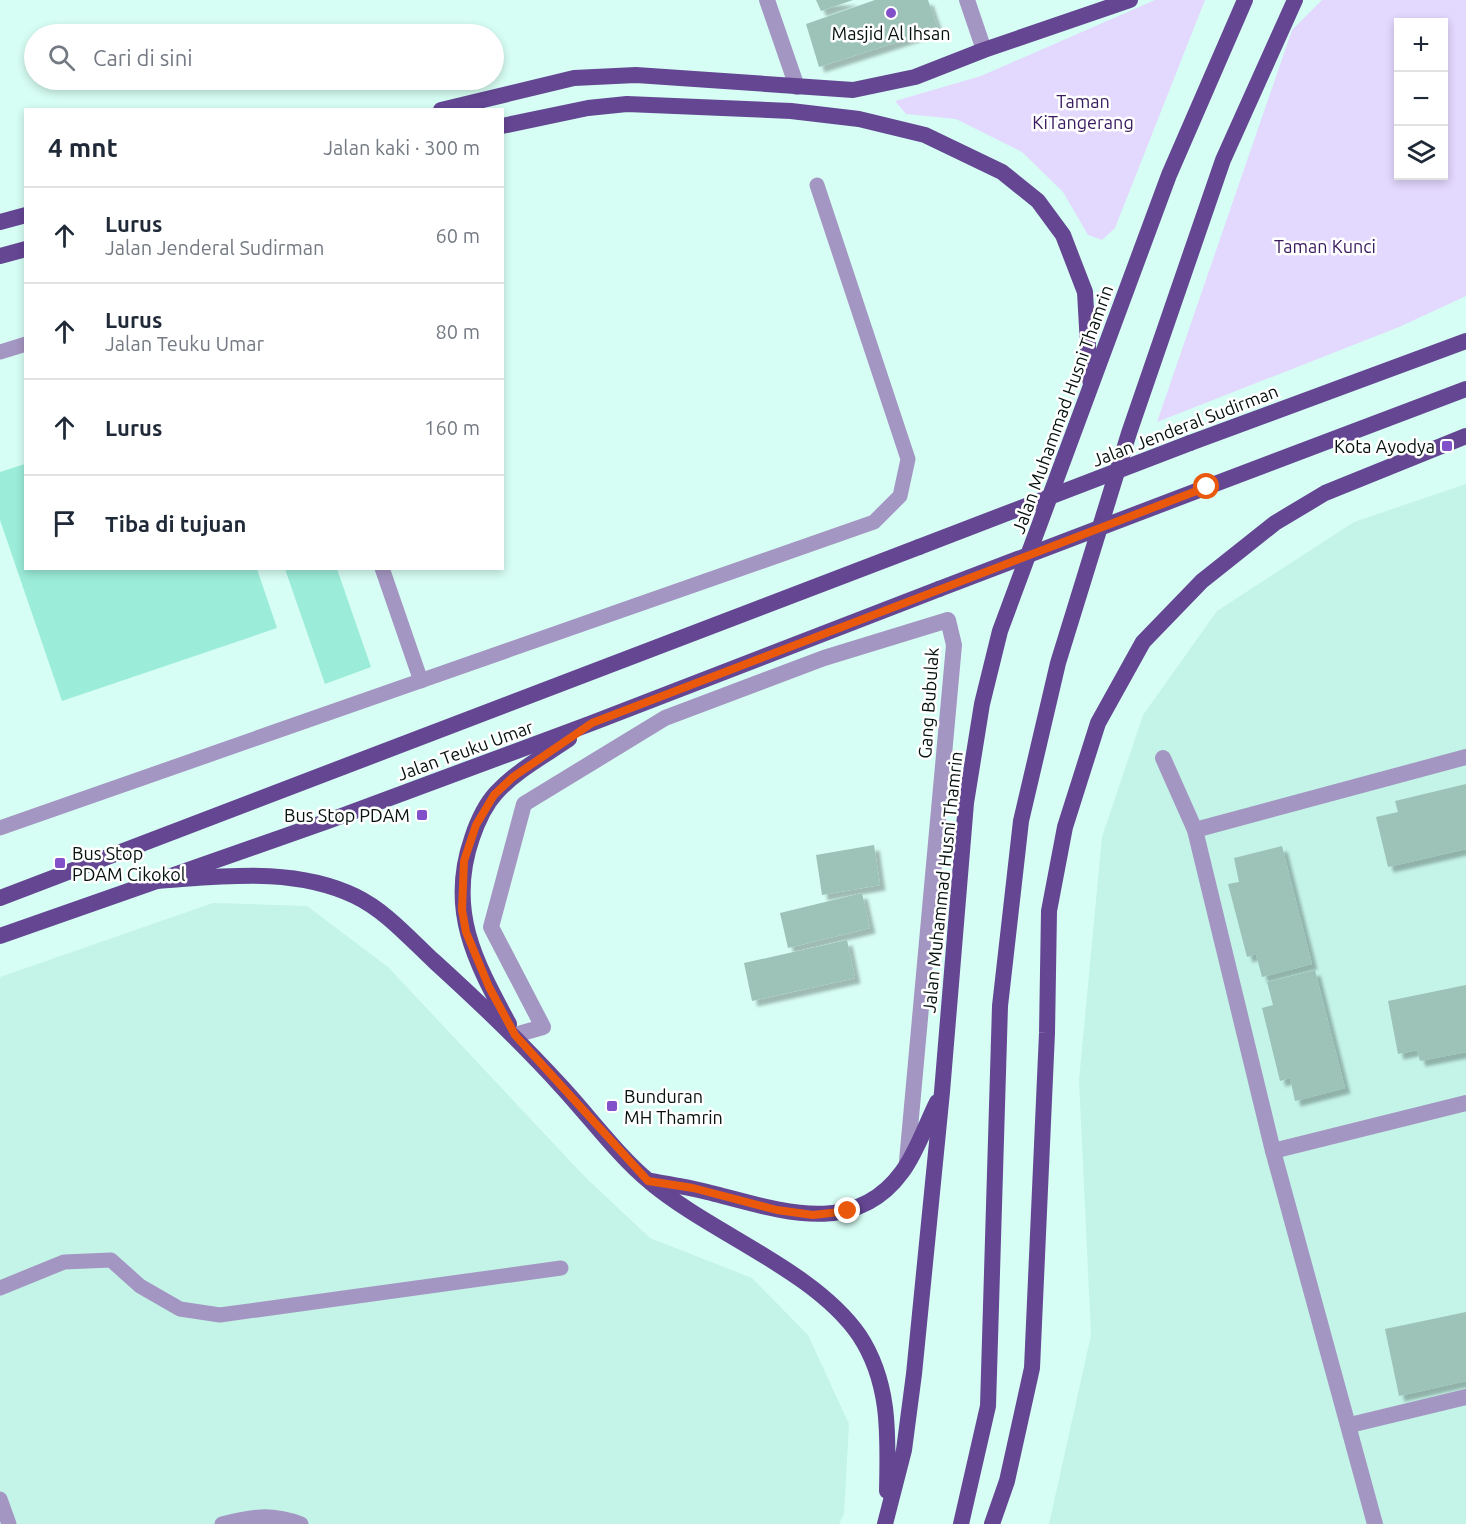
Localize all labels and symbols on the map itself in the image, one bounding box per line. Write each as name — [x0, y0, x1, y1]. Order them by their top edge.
marker: Masjid Al Ihsan — [884, 6, 898, 20]
place label: Masjid Al Ihsan — [832, 23, 950, 43]
park label: Taman KiTangerang — [1032, 91, 1134, 132]
park label: Taman Kunci — [1274, 236, 1376, 256]
street label: Jalan Muhammad Husni Thamrin — [1008, 282, 1116, 536]
street label: Jalan Jenderal Sudirman — [1089, 380, 1281, 470]
place label: Kota Ayodya — [1334, 436, 1435, 456]
marker: Kota Ayodya — [1440, 439, 1454, 453]
route start — [1193, 473, 1219, 499]
street label: Gang Bubulak — [914, 647, 942, 759]
street label: Jalan Teuku Umar — [394, 716, 536, 784]
street label: Jalan Muhammad Husni Thamrin — [918, 750, 966, 1014]
place label: Bus Stop PDAM — [284, 805, 410, 825]
marker: Bus Stop PDAM — [415, 808, 429, 822]
place label: Bus Stop PDAM Cikokol — [72, 843, 186, 884]
marker: Bus Stop PDAM Cikokol — [53, 856, 67, 870]
place label: Bunduran MH Thamrin — [624, 1086, 723, 1127]
marker: Bunduran MH Thamrin — [605, 1099, 619, 1113]
route end — [834, 1197, 860, 1223]

